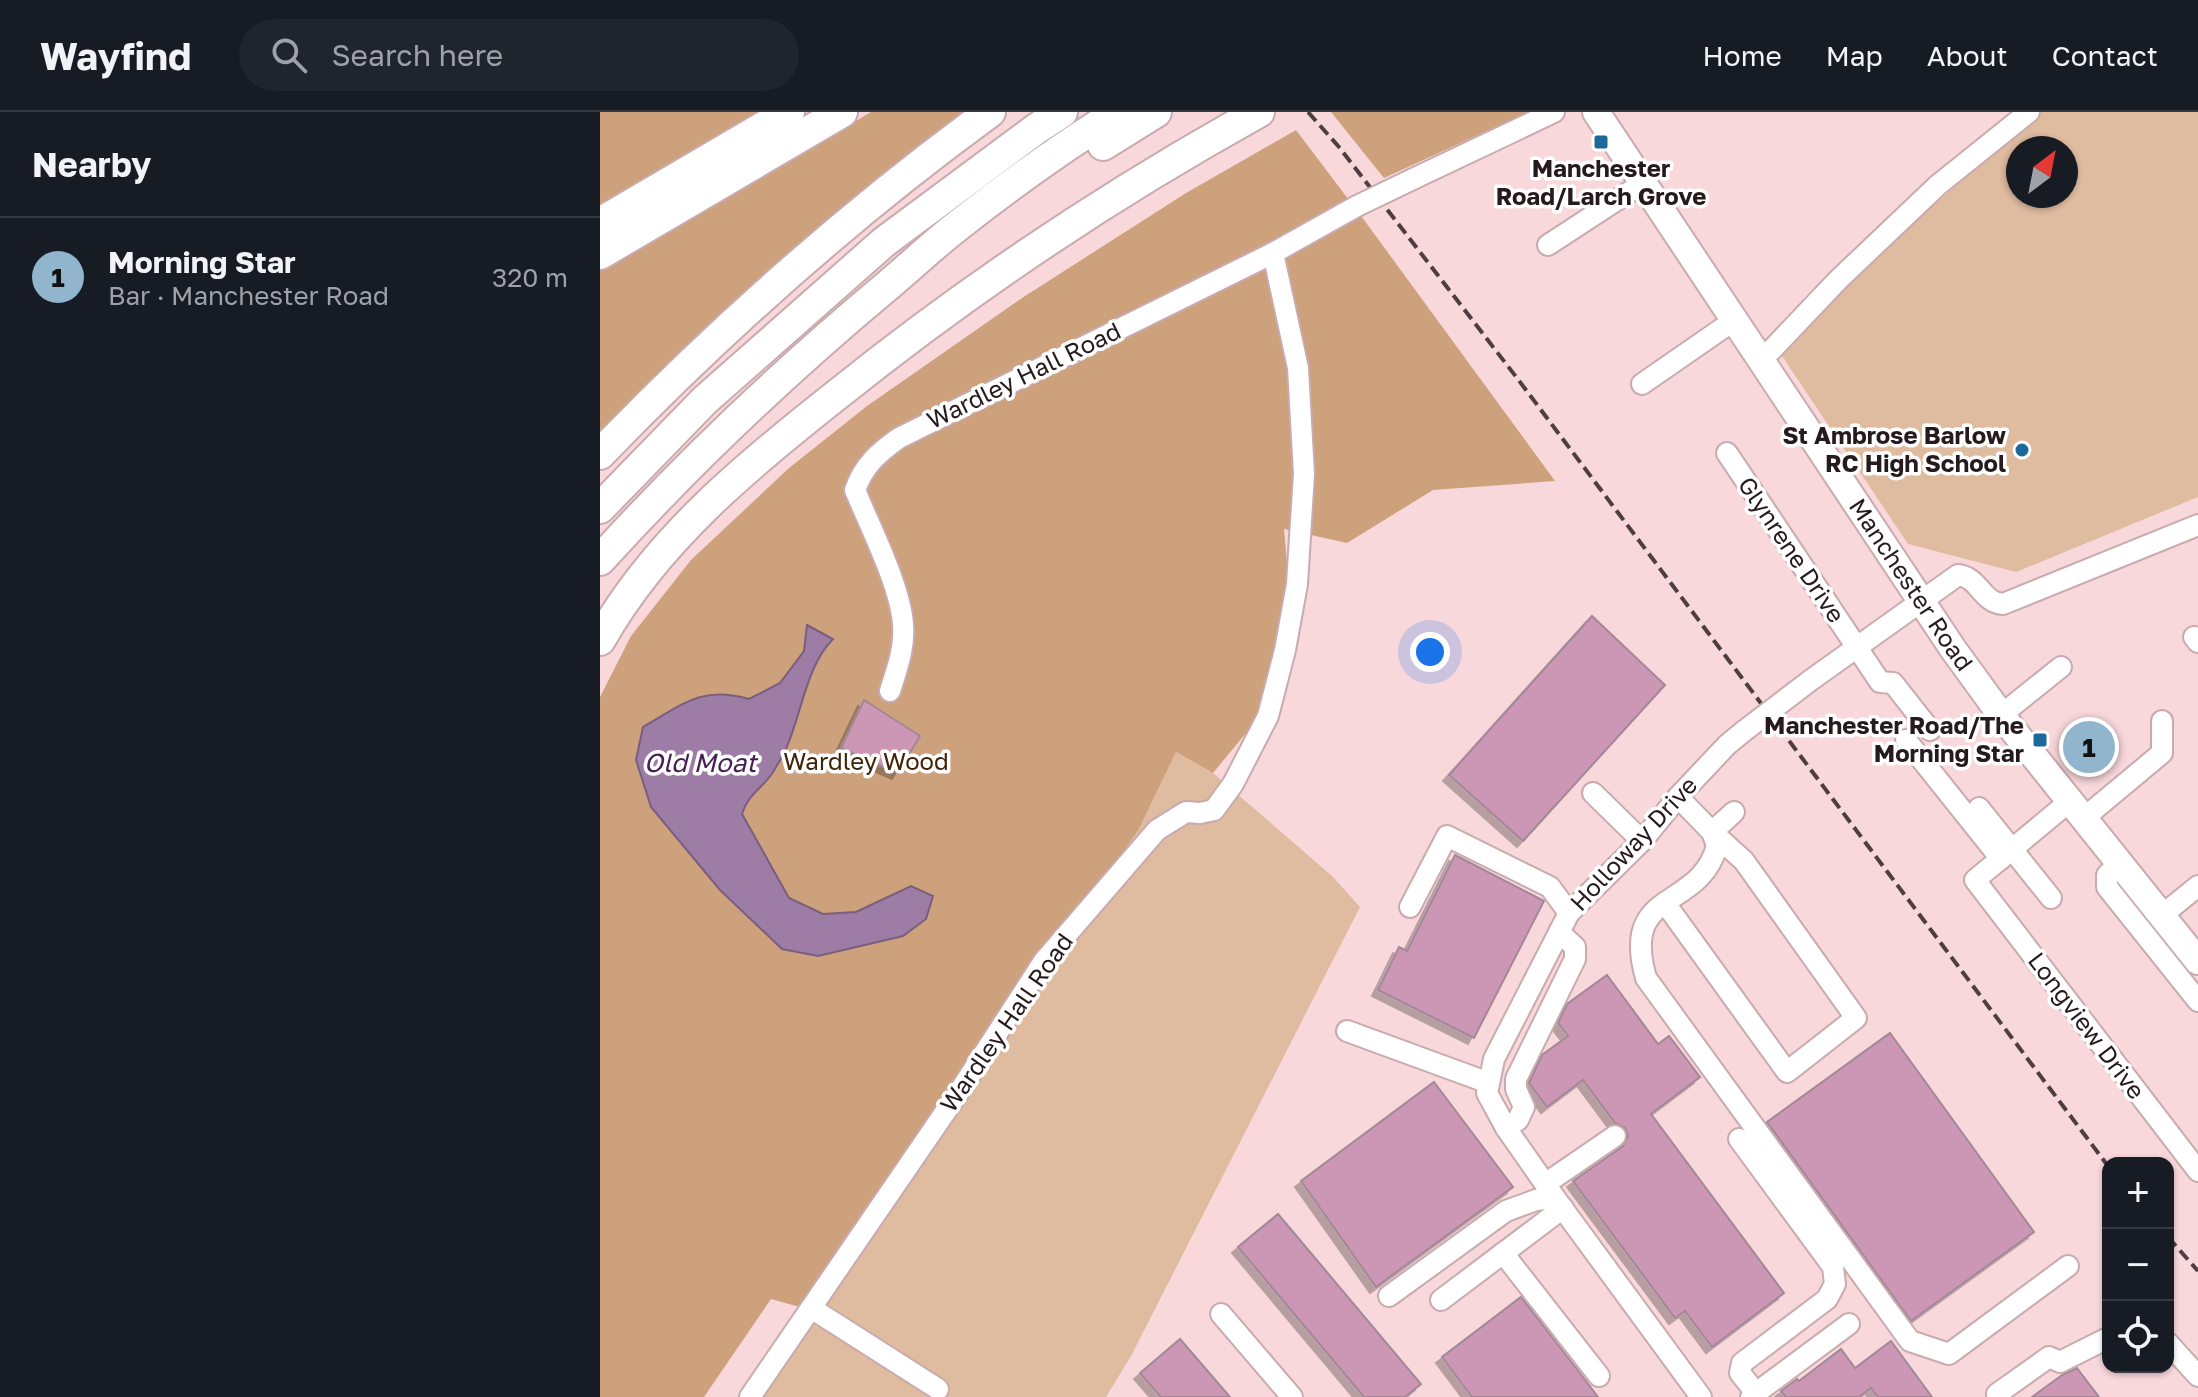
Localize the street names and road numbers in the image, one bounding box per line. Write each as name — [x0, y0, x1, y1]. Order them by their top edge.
street label: Wardley Hall Road — [922, 315, 1125, 434]
street label: Glynrene Drive — [1733, 471, 1852, 628]
street label: Manchester Road — [1844, 492, 1980, 676]
street label: Holloway Drive — [1563, 770, 1702, 916]
street label: Wardley Hall Road — [933, 927, 1078, 1117]
street label: Longview Drive — [2023, 946, 2152, 1104]

